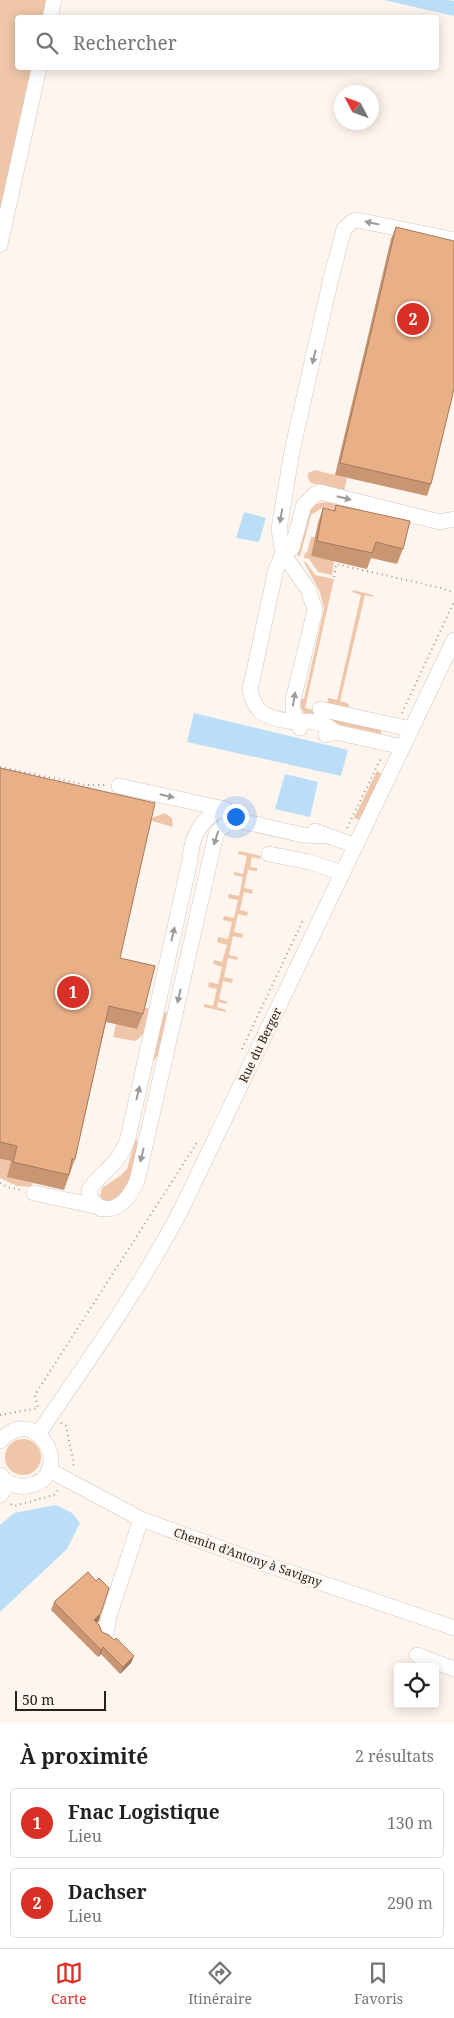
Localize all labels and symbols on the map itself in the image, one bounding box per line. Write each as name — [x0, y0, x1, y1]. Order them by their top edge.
north arrow — [334, 85, 379, 130]
one-way arrow — [364, 219, 380, 227]
pin: 2 — [397, 300, 429, 338]
one-way arrow — [310, 349, 318, 364]
one-way arrow — [337, 494, 352, 502]
one-way arrow — [277, 508, 285, 524]
one-way arrow — [290, 690, 298, 706]
one-way arrow — [159, 792, 174, 800]
your location — [223, 804, 249, 830]
one-way arrow — [211, 831, 219, 846]
one-way arrow — [169, 927, 177, 942]
pin: 1 — [57, 973, 89, 1011]
one-way arrow — [175, 989, 183, 1004]
street label: Rue du Berger — [234, 1004, 286, 1085]
one-way arrow — [134, 1085, 142, 1100]
one-way arrow — [138, 1147, 146, 1163]
street label: Chemin d'Antony à Savigny — [172, 1524, 325, 1590]
scale bar — [15, 1688, 106, 1711]

